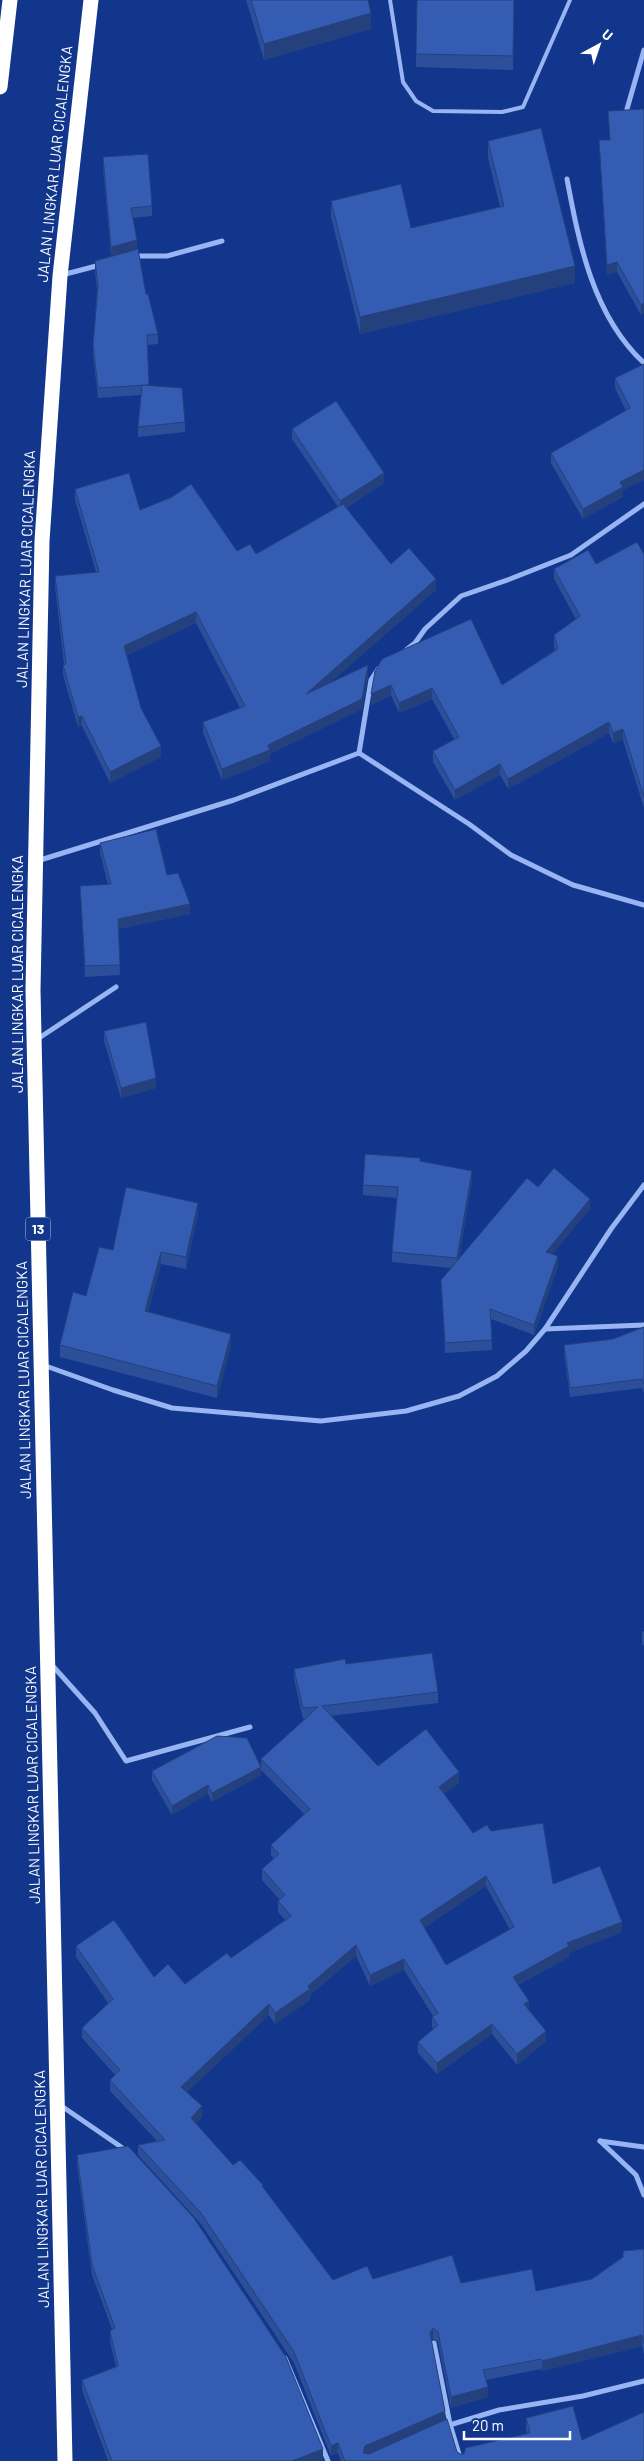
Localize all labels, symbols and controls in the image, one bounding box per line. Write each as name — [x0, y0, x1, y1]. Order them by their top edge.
north arrow — [574, 20, 624, 70]
text: U — [599, 25, 617, 44]
street label: JALAN LINGKAR LUAR CICALENGKA — [33, 45, 75, 283]
street label: JALAN LINGKAR LUAR CICALENGKA — [12, 450, 38, 688]
street label: JALAN LINGKAR LUAR CICALENGKA — [8, 855, 26, 1093]
road number: 13 — [26, 1218, 50, 1240]
street label: JALAN LINGKAR LUAR CICALENGKA — [12, 1261, 34, 1499]
street label: JALAN LINGKAR LUAR CICALENGKA — [21, 1666, 43, 1904]
street label: JALAN LINGKAR LUAR CICALENGKA — [30, 2070, 52, 2308]
scale bar — [464, 2408, 570, 2440]
text: 20 m — [472, 2416, 504, 2434]

